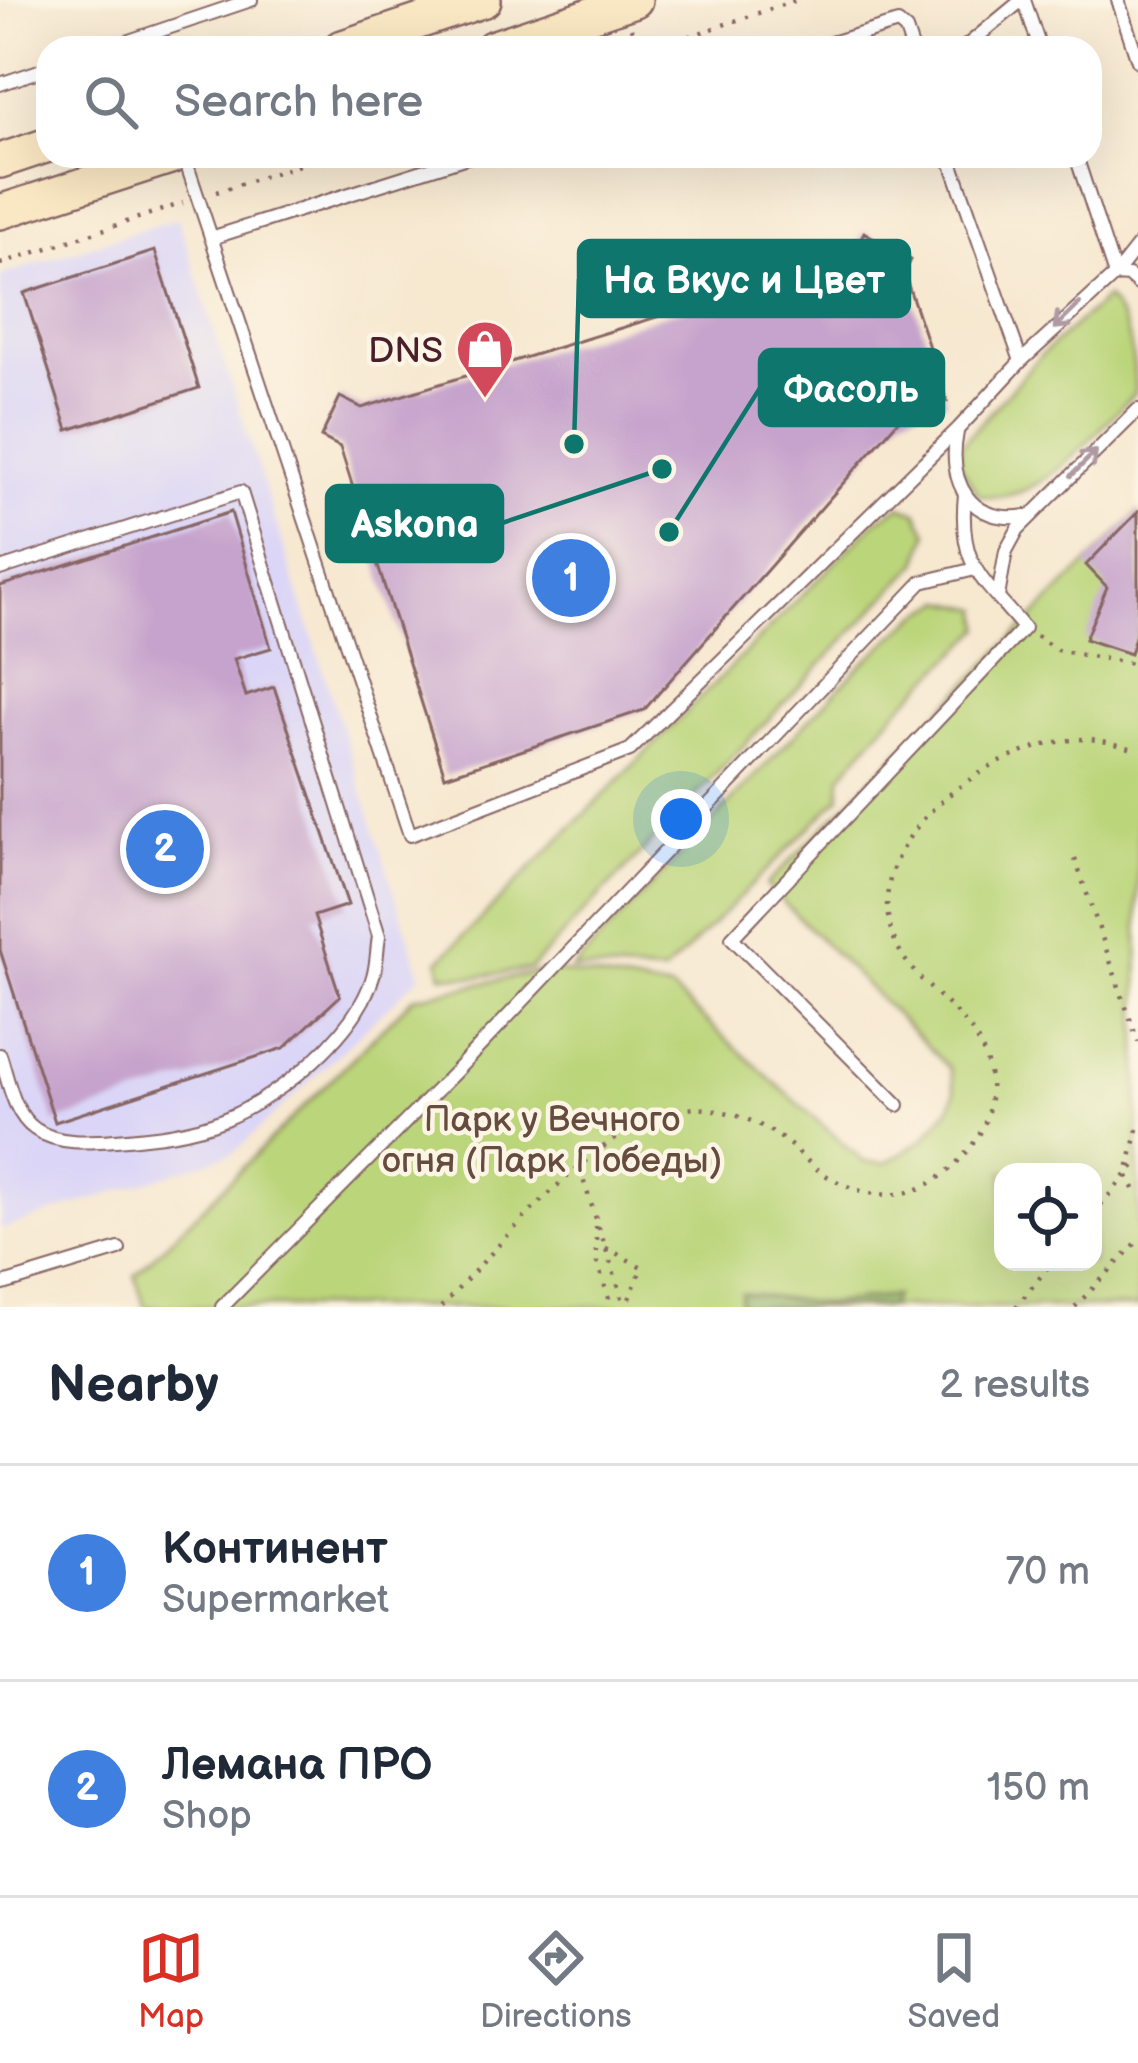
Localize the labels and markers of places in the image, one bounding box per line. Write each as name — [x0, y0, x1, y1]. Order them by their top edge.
callout: На Вкус и Цвет — [579, 241, 909, 316]
shop icon: DNS — [454, 318, 516, 400]
place label: DNS — [368, 330, 443, 373]
callout: Фасоль — [760, 350, 943, 425]
callout: Askona — [327, 486, 502, 561]
pin: 1 — [532, 533, 610, 623]
pin: 2 — [126, 804, 204, 894]

